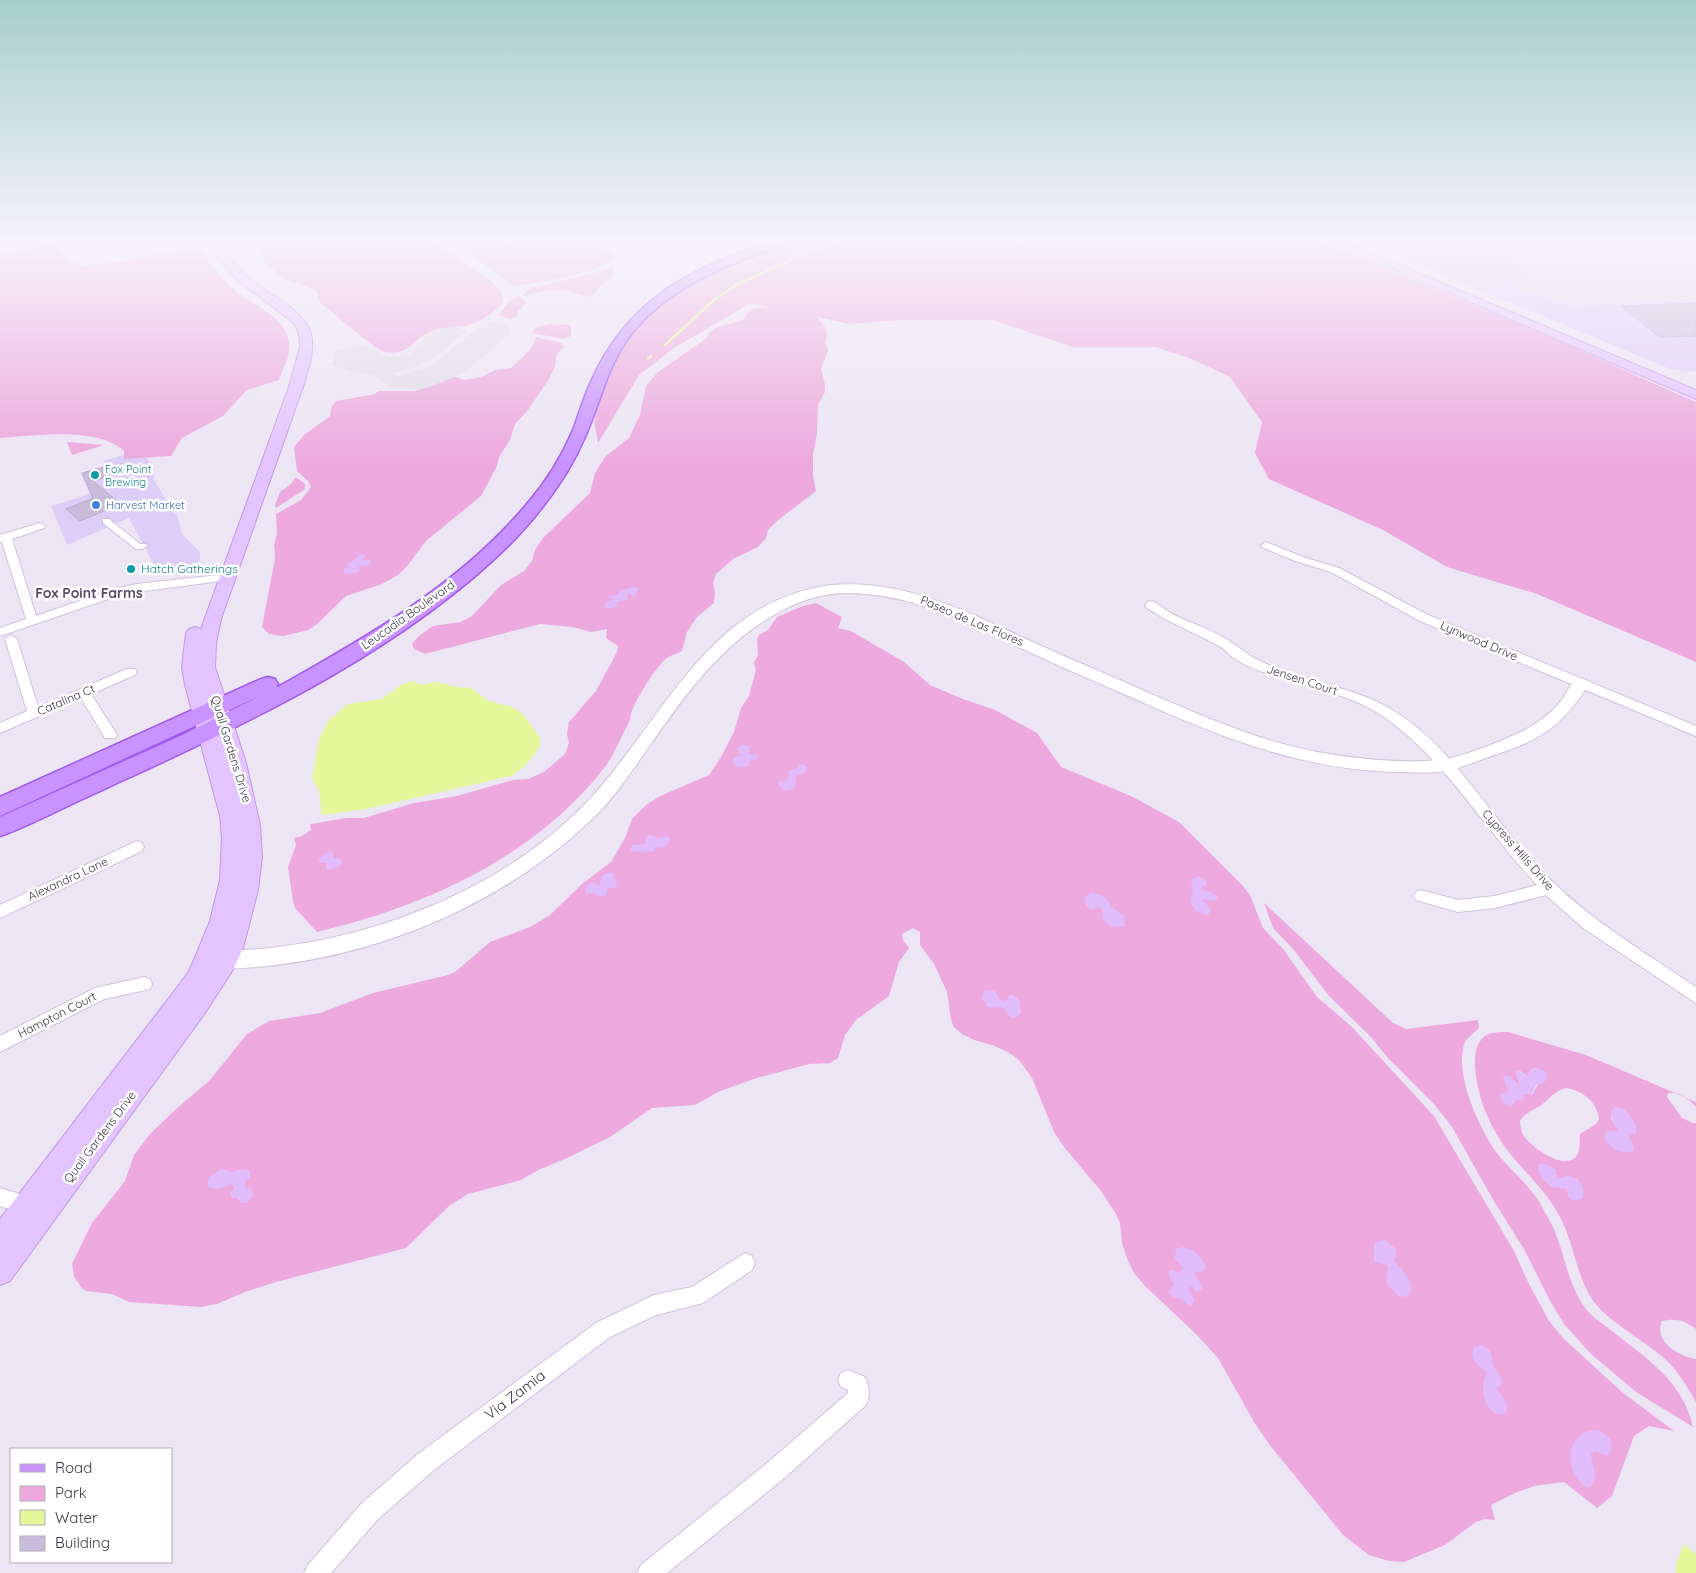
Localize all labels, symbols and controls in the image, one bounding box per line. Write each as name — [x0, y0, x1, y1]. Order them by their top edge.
place label: Fox Point Brewing — [105, 462, 152, 489]
marker: Fox Point Brewing — [89, 469, 101, 481]
place label: Harvest Market — [106, 498, 185, 512]
marker: Harvest Market — [90, 499, 102, 511]
place label: Hatch Gatherings — [141, 561, 238, 576]
marker: Hatch Gatherings — [125, 563, 137, 575]
street label: Leucadia Boulevard — [358, 577, 457, 652]
district label: Fox Point Farms — [35, 584, 143, 602]
street label: Paseo de Las Flores — [918, 592, 1026, 649]
street label: Lynwood Drive — [1438, 617, 1520, 664]
street label: Jensen Court — [1265, 661, 1340, 698]
street label: Catalina Ct — [35, 681, 97, 718]
street label: Quail Gardens Drive — [208, 694, 255, 804]
street label: Cypress Hills Drive — [1479, 806, 1558, 893]
street label: Alexandra Lane — [25, 853, 110, 904]
street label: Hampton Court — [15, 988, 99, 1041]
street label: Quail Gardens Drive — [60, 1088, 139, 1186]
street label: Via Zamia — [481, 1366, 549, 1424]
legend — [10, 1448, 172, 1563]
text: Road — [55, 1458, 92, 1477]
text: Park — [55, 1483, 87, 1502]
text: Water — [55, 1508, 98, 1527]
text: Building — [55, 1533, 110, 1552]

